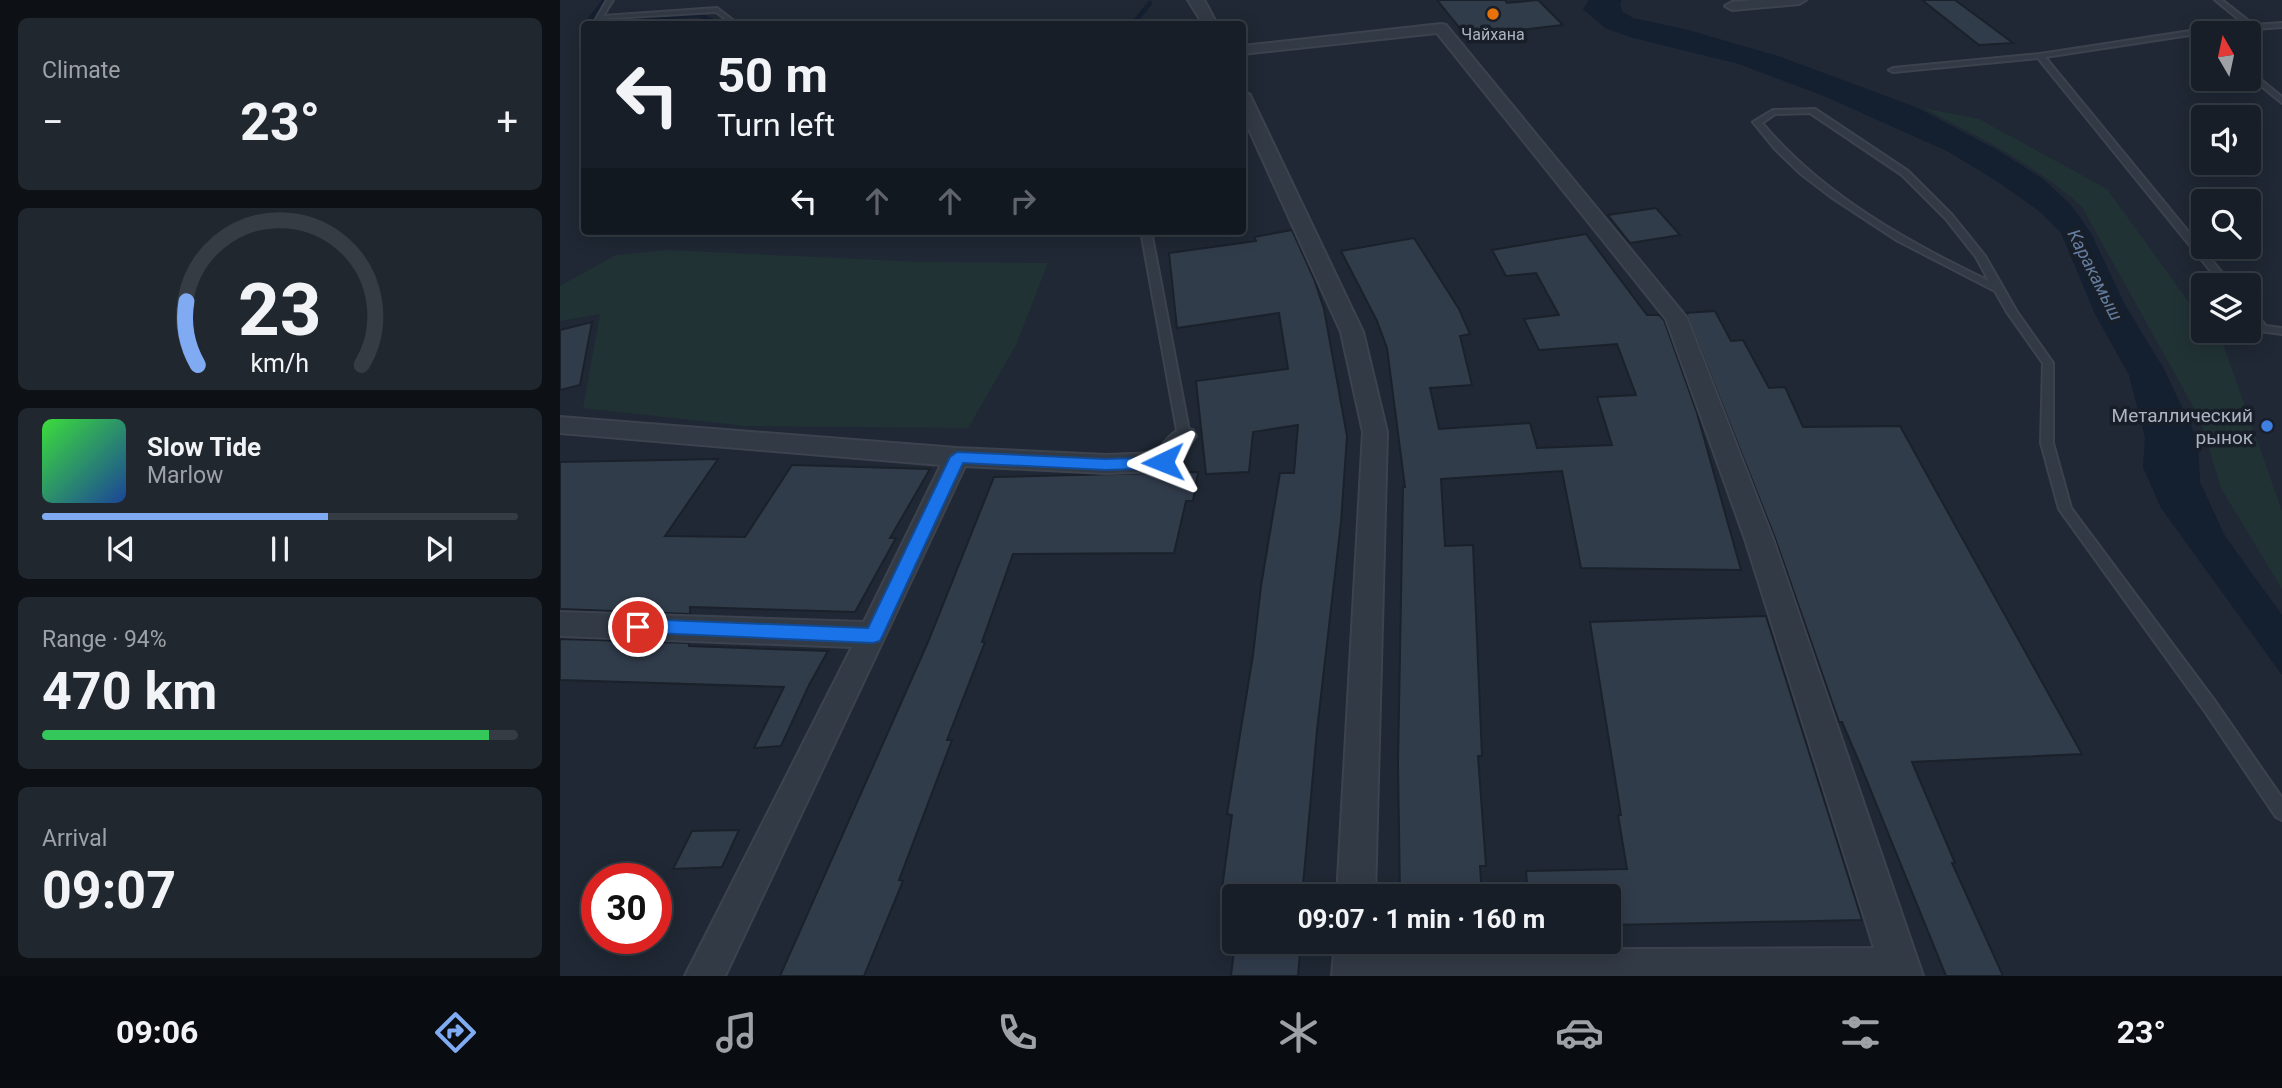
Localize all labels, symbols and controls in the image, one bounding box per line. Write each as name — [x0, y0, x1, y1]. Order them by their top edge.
marker: Чайхана — [1485, 6, 1501, 22]
north arrow — [2191, 21, 2261, 91]
map controls — [2191, 21, 2261, 343]
place label: Чайхана — [1461, 25, 1525, 44]
text: 50 m — [717, 47, 828, 104]
icon: left — [602, 49, 693, 140]
text: Climate — [42, 57, 121, 84]
text: 23° — [240, 92, 320, 153]
text: − — [42, 100, 64, 144]
text: + — [496, 100, 518, 144]
button: sound — [2191, 105, 2261, 175]
text: Turn left — [717, 106, 835, 144]
icon: left — [785, 182, 823, 220]
icon: ahead — [858, 182, 896, 220]
icon: ahead — [931, 182, 969, 220]
icon: right — [1004, 182, 1042, 220]
button: search — [2191, 189, 2261, 259]
water label: Каракамыш — [2063, 226, 2127, 324]
text: 23 — [238, 267, 322, 353]
button: layers — [2191, 273, 2261, 343]
text: km/h — [251, 348, 309, 377]
place label: Металлический рынок — [2112, 404, 2254, 449]
marker: Металлический рынок — [2259, 418, 2275, 434]
position arrow — [1126, 425, 1200, 499]
text: Slow Tide — [147, 432, 261, 462]
text: Marlow — [147, 462, 223, 489]
icon: previous — [102, 530, 140, 568]
icon: pause — [261, 530, 299, 568]
icon: next — [420, 530, 458, 568]
pin — [608, 597, 668, 657]
icon: arrive — [619, 608, 657, 646]
text: Range · 94% — [42, 626, 167, 653]
text: 470 km — [42, 661, 217, 722]
text: Arrival — [42, 825, 107, 852]
text: 09:07 — [42, 860, 176, 921]
speed limit sign: 30 — [581, 863, 672, 954]
text: 09:07 · 1 min · 160 m — [1298, 904, 1545, 934]
icon: directions — [431, 1008, 480, 1057]
icon: music — [712, 1008, 761, 1057]
icon: phone — [993, 1008, 1042, 1057]
icon: climate — [1274, 1008, 1323, 1057]
icon: car — [1555, 1008, 1604, 1057]
icon: filters — [1836, 1008, 1885, 1057]
text: 09:06 — [116, 1013, 198, 1051]
text: 23° — [2117, 1013, 2166, 1051]

